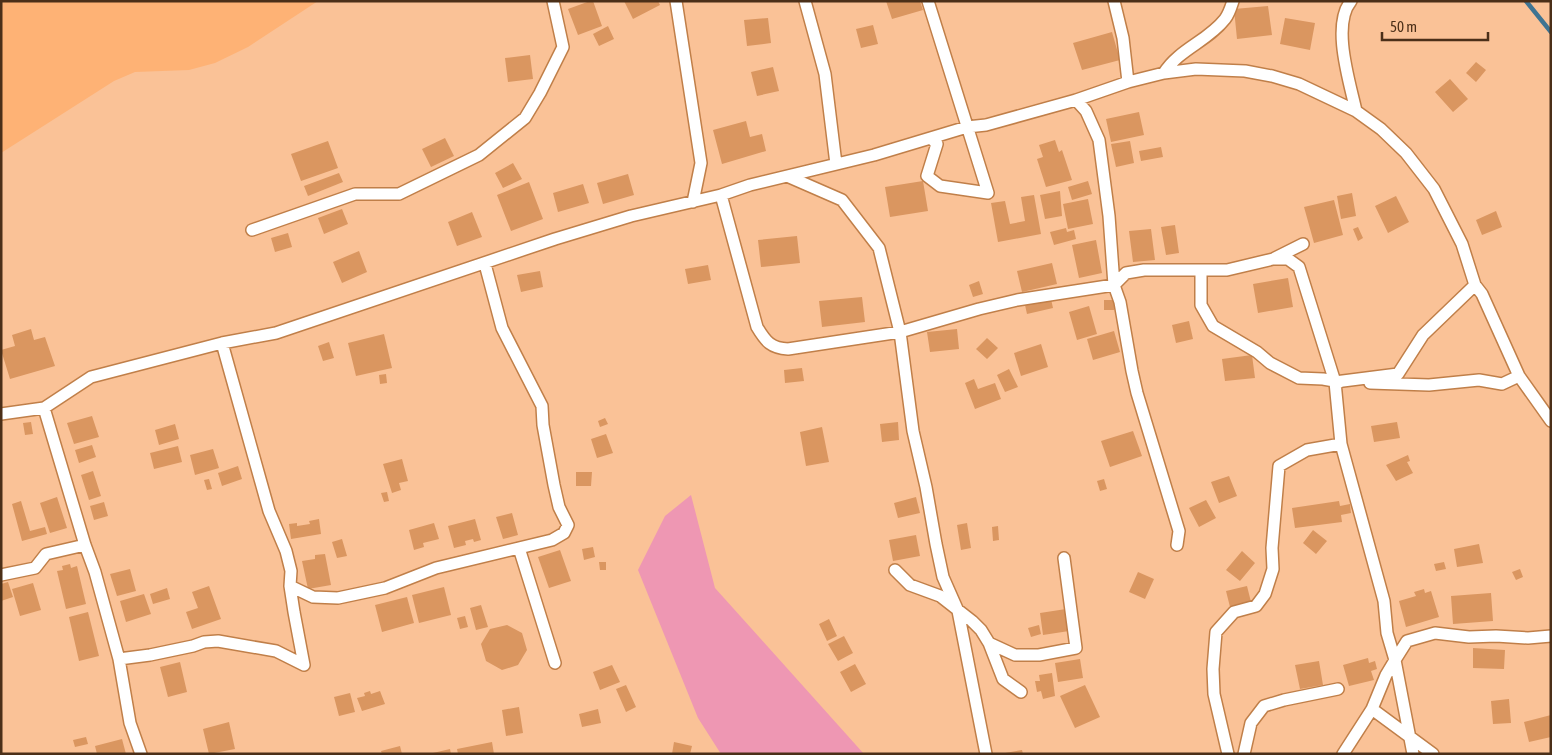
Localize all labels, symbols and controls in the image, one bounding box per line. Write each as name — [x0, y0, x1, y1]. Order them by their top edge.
scale bar — [1382, 10, 1488, 42]
text: 50 m — [1390, 18, 1417, 35]

